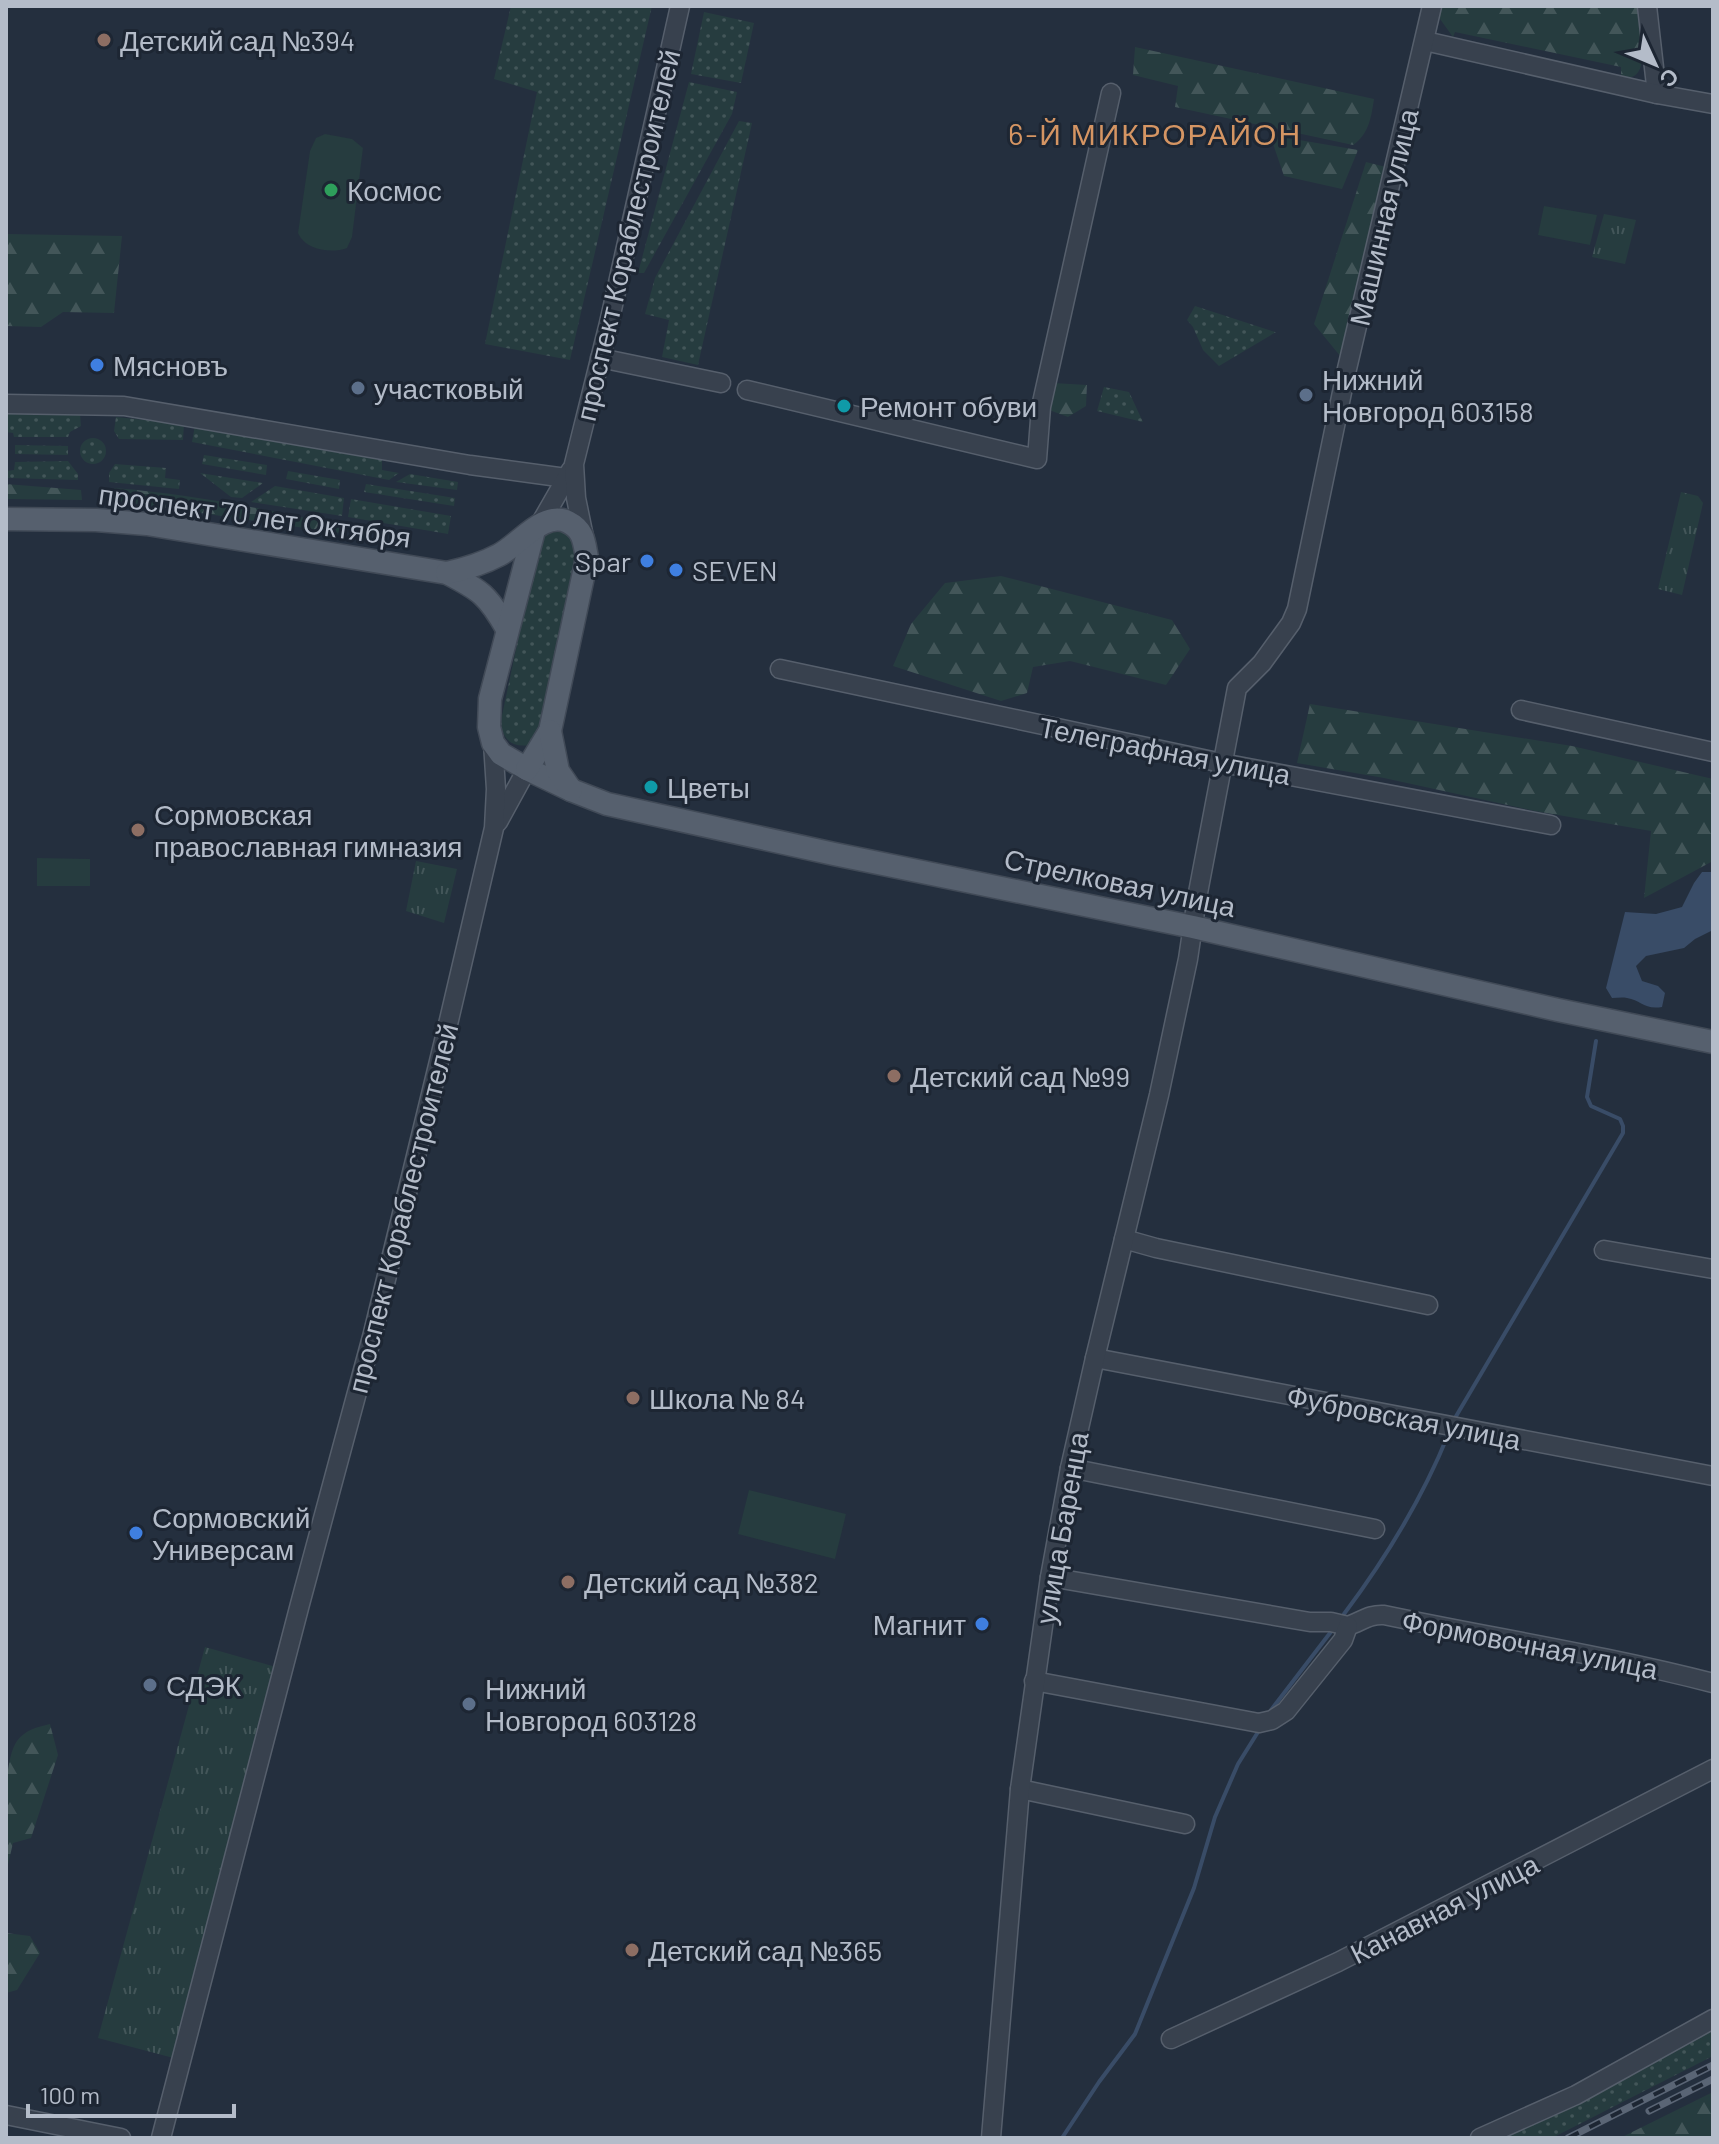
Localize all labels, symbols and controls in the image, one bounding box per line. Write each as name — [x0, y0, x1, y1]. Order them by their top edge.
place label: Детский сад №394 — [120, 23, 355, 57]
north arrow — [1615, 24, 1695, 104]
marker: Детский сад №394 — [95, 31, 113, 49]
street label: проспект Кораблестроителей — [568, 46, 686, 424]
text: С — [1655, 64, 1685, 93]
street label: Машинная улица — [1342, 105, 1425, 329]
district label: 6-Й МИКРОРАЙОН — [1008, 115, 1302, 151]
place label: Космос — [347, 173, 442, 207]
marker: Космос — [322, 181, 340, 199]
place label: Мясновъ — [113, 348, 228, 382]
marker: Мясновъ — [88, 356, 106, 374]
place label: Нижний Новгород 603158 — [1322, 362, 1534, 428]
place label: участковый — [374, 371, 524, 405]
marker: участковый — [349, 379, 367, 397]
marker: Нижний Новгород 603158 — [1297, 386, 1315, 404]
place label: Ремонт обуви — [860, 389, 1037, 423]
marker: Ремонт обуви — [835, 397, 853, 415]
street label: проспект 70 лет Октября — [97, 476, 413, 554]
place label: Spar — [575, 544, 631, 578]
marker: Spar — [638, 552, 656, 570]
place label: SEVEN — [692, 553, 778, 587]
marker: SEVEN — [667, 561, 685, 579]
street label: Телеграфная улица — [1036, 709, 1294, 791]
place label: Цветы — [667, 770, 750, 804]
marker: Цветы — [642, 778, 660, 796]
place label: Сормовская православная гимназия — [154, 797, 463, 863]
marker: Сормовская православная гимназия — [129, 821, 147, 839]
street label: Стрелковая улица — [1001, 841, 1239, 923]
street label: проспект Кораблестроителей — [340, 1020, 464, 1396]
place label: Детский сад №99 — [910, 1059, 1130, 1093]
marker: Детский сад №99 — [885, 1067, 903, 1085]
street label: Фубровская улица — [1284, 1378, 1524, 1456]
place label: Школа № 84 — [649, 1381, 805, 1415]
marker: Школа № 84 — [624, 1389, 642, 1407]
street label: улица Баренца — [1027, 1429, 1095, 1627]
place label: Сормовский Универсам — [152, 1500, 310, 1566]
marker: Сормовский Универсам — [127, 1524, 145, 1542]
place label: Детский сад №382 — [584, 1565, 819, 1599]
marker: Детский сад №382 — [559, 1573, 577, 1591]
street label: Формовочная улица — [1399, 1602, 1661, 1686]
place label: Магнит — [873, 1607, 966, 1641]
marker: Магнит — [973, 1615, 991, 1633]
place label: СДЭК — [166, 1668, 242, 1702]
place label: Нижний Новгород 603128 — [485, 1671, 697, 1737]
marker: СДЭК — [141, 1676, 159, 1694]
marker: Нижний Новгород 603128 — [460, 1695, 478, 1713]
street label: Канавная улица — [1344, 1846, 1544, 1970]
place label: Детский сад №365 — [648, 1933, 882, 1967]
marker: Детский сад №365 — [623, 1941, 641, 1959]
scale bar — [28, 2068, 234, 2118]
text: 100 m — [40, 2080, 100, 2109]

